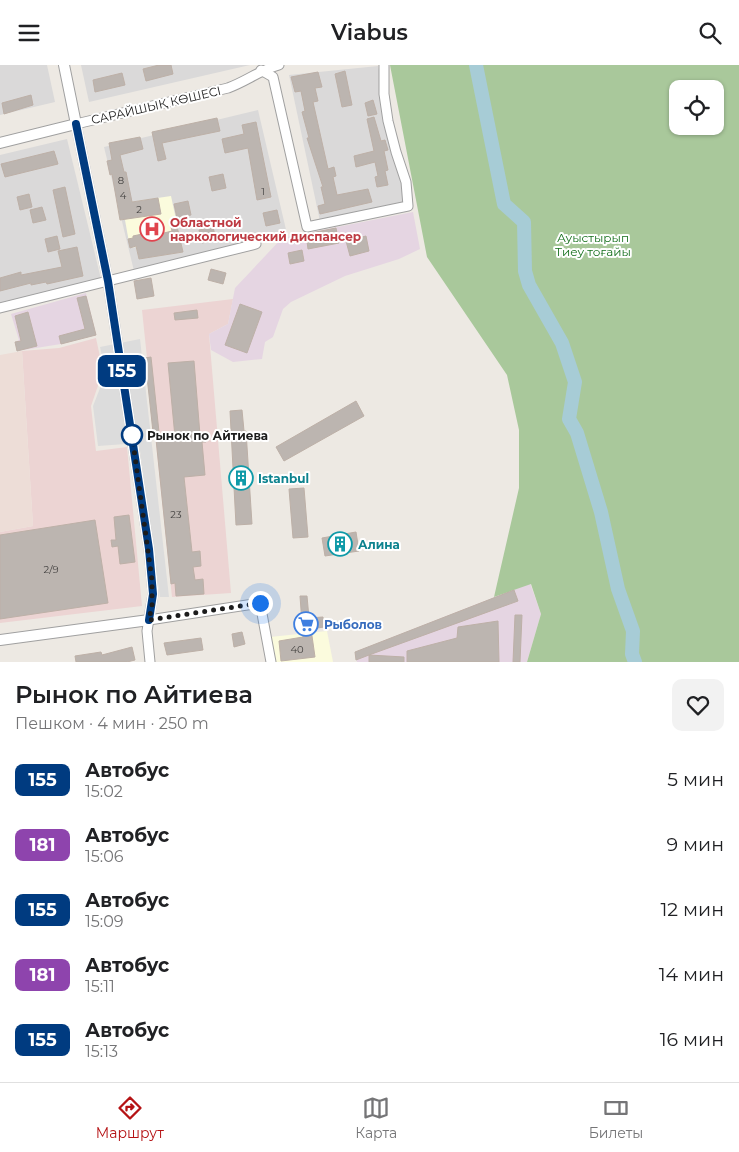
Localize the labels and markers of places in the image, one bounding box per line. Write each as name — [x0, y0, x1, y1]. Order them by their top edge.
place label: Областной наркологический диспансер — [170, 215, 361, 244]
hospital icon: Областной наркологический диспансер — [139, 216, 165, 242]
marker: Рынок по Айтиева — [121, 424, 143, 446]
place label: Рынок по Айтиева — [147, 428, 268, 443]
building icon: Istanbul — [228, 465, 254, 491]
place label: Istanbul — [258, 471, 309, 486]
building icon: Алина — [327, 531, 353, 557]
place label: Алина — [358, 537, 400, 552]
supermarket icon: Рыболов — [293, 611, 319, 637]
place label: Рыболов — [324, 617, 382, 632]

